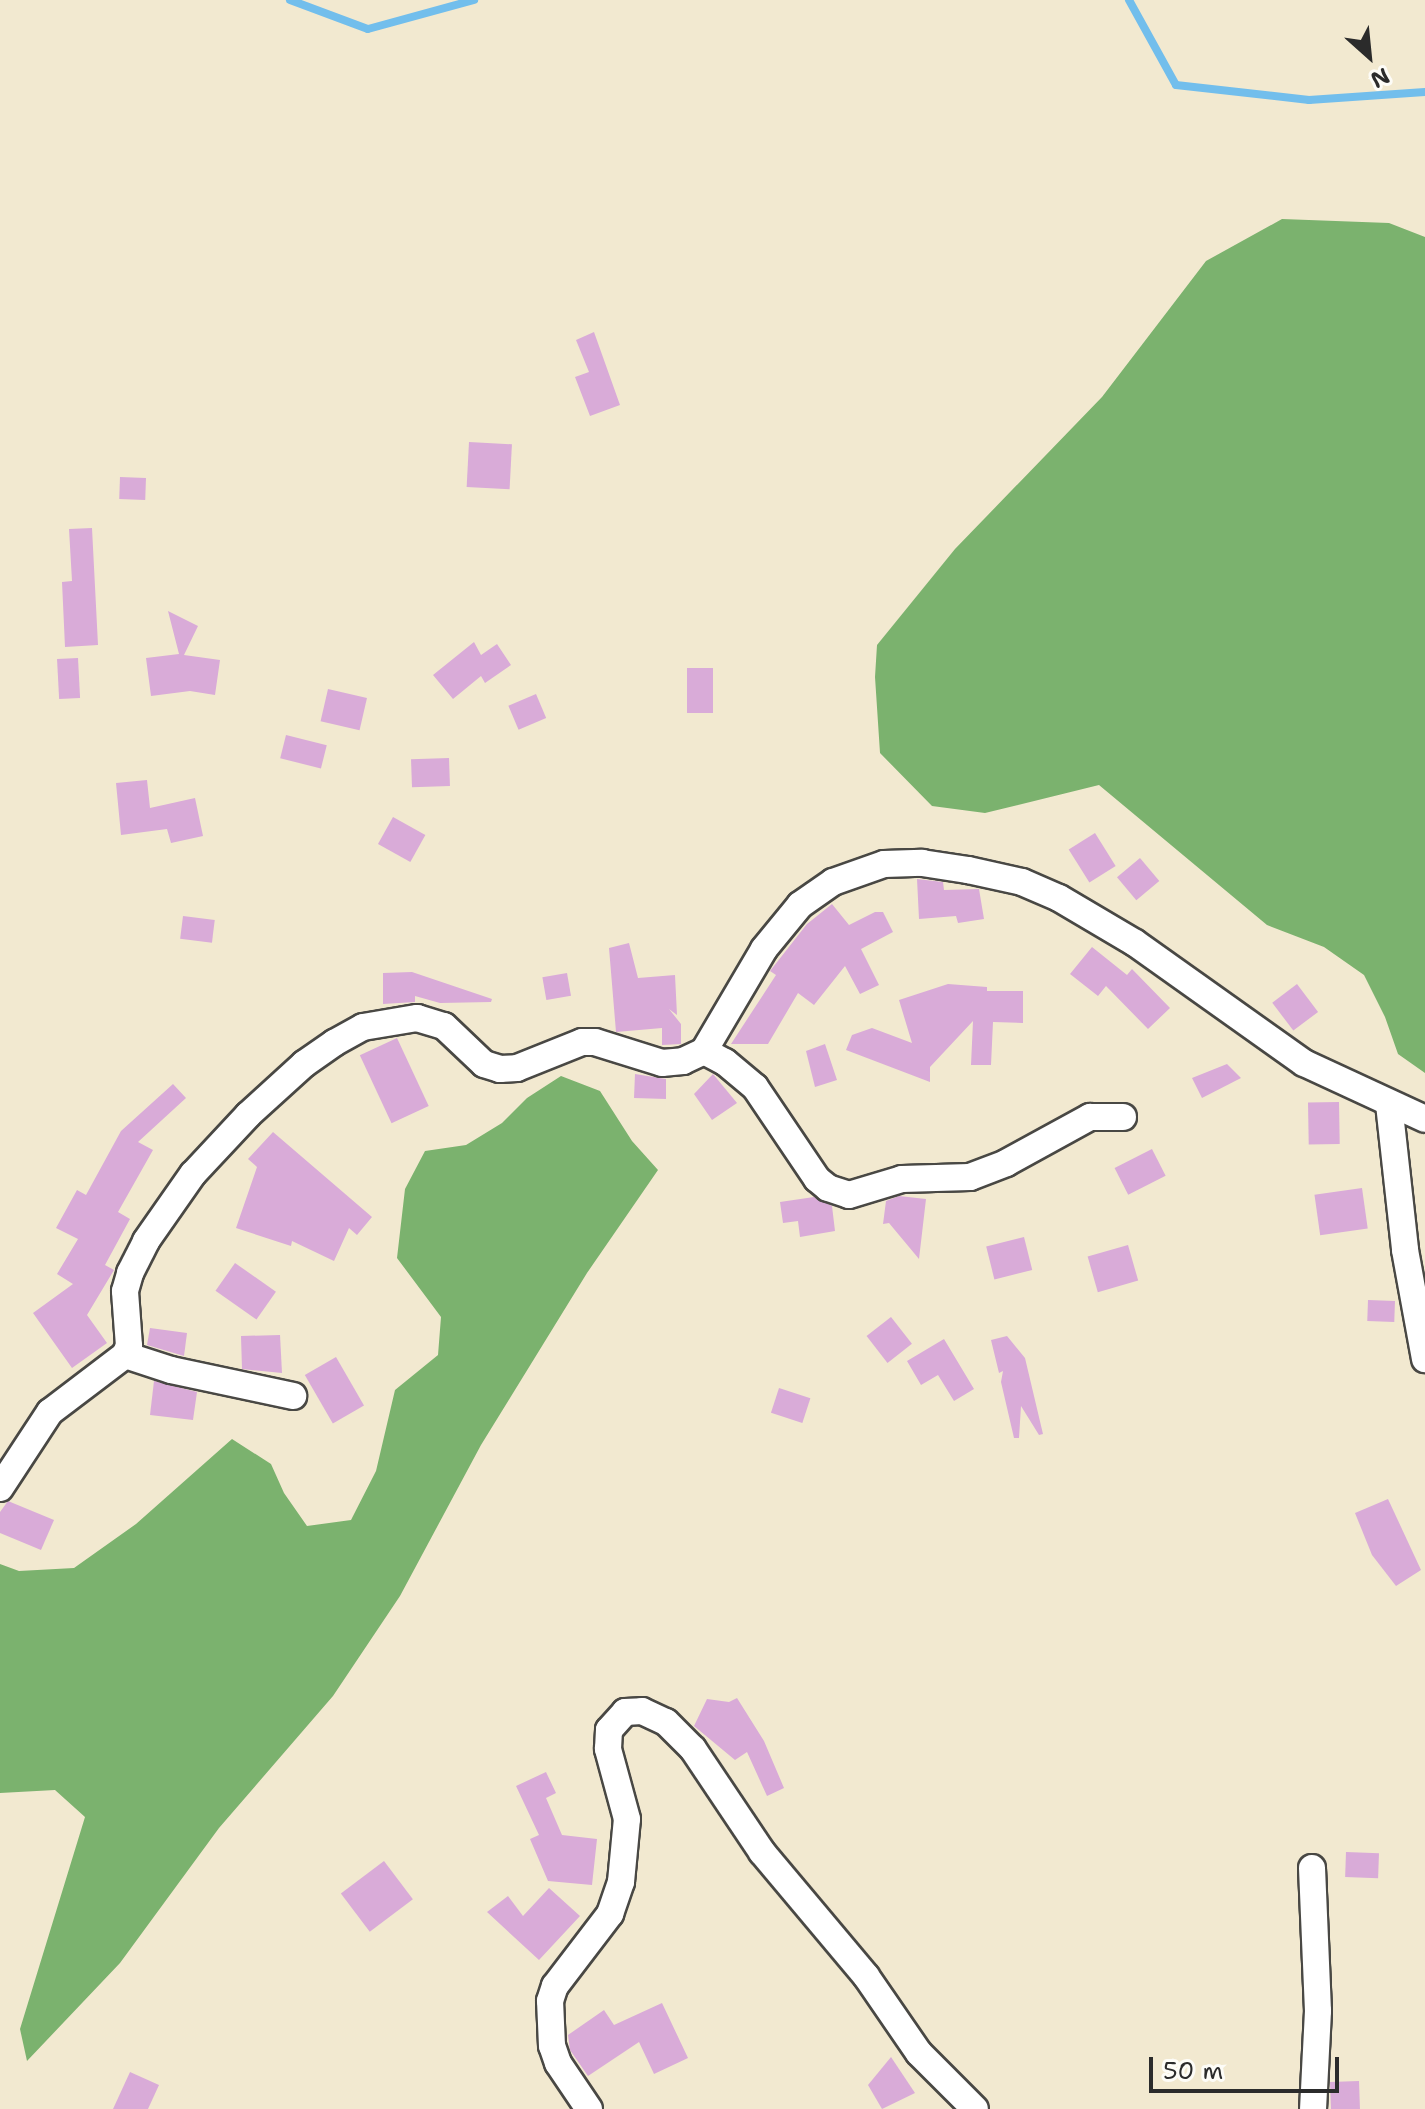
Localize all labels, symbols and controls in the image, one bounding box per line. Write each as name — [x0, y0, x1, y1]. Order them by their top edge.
north arrow — [1329, 16, 1409, 96]
text: N — [1366, 61, 1394, 95]
scale bar — [1153, 2041, 1343, 2091]
text: 50 m — [1163, 2055, 1223, 2087]

